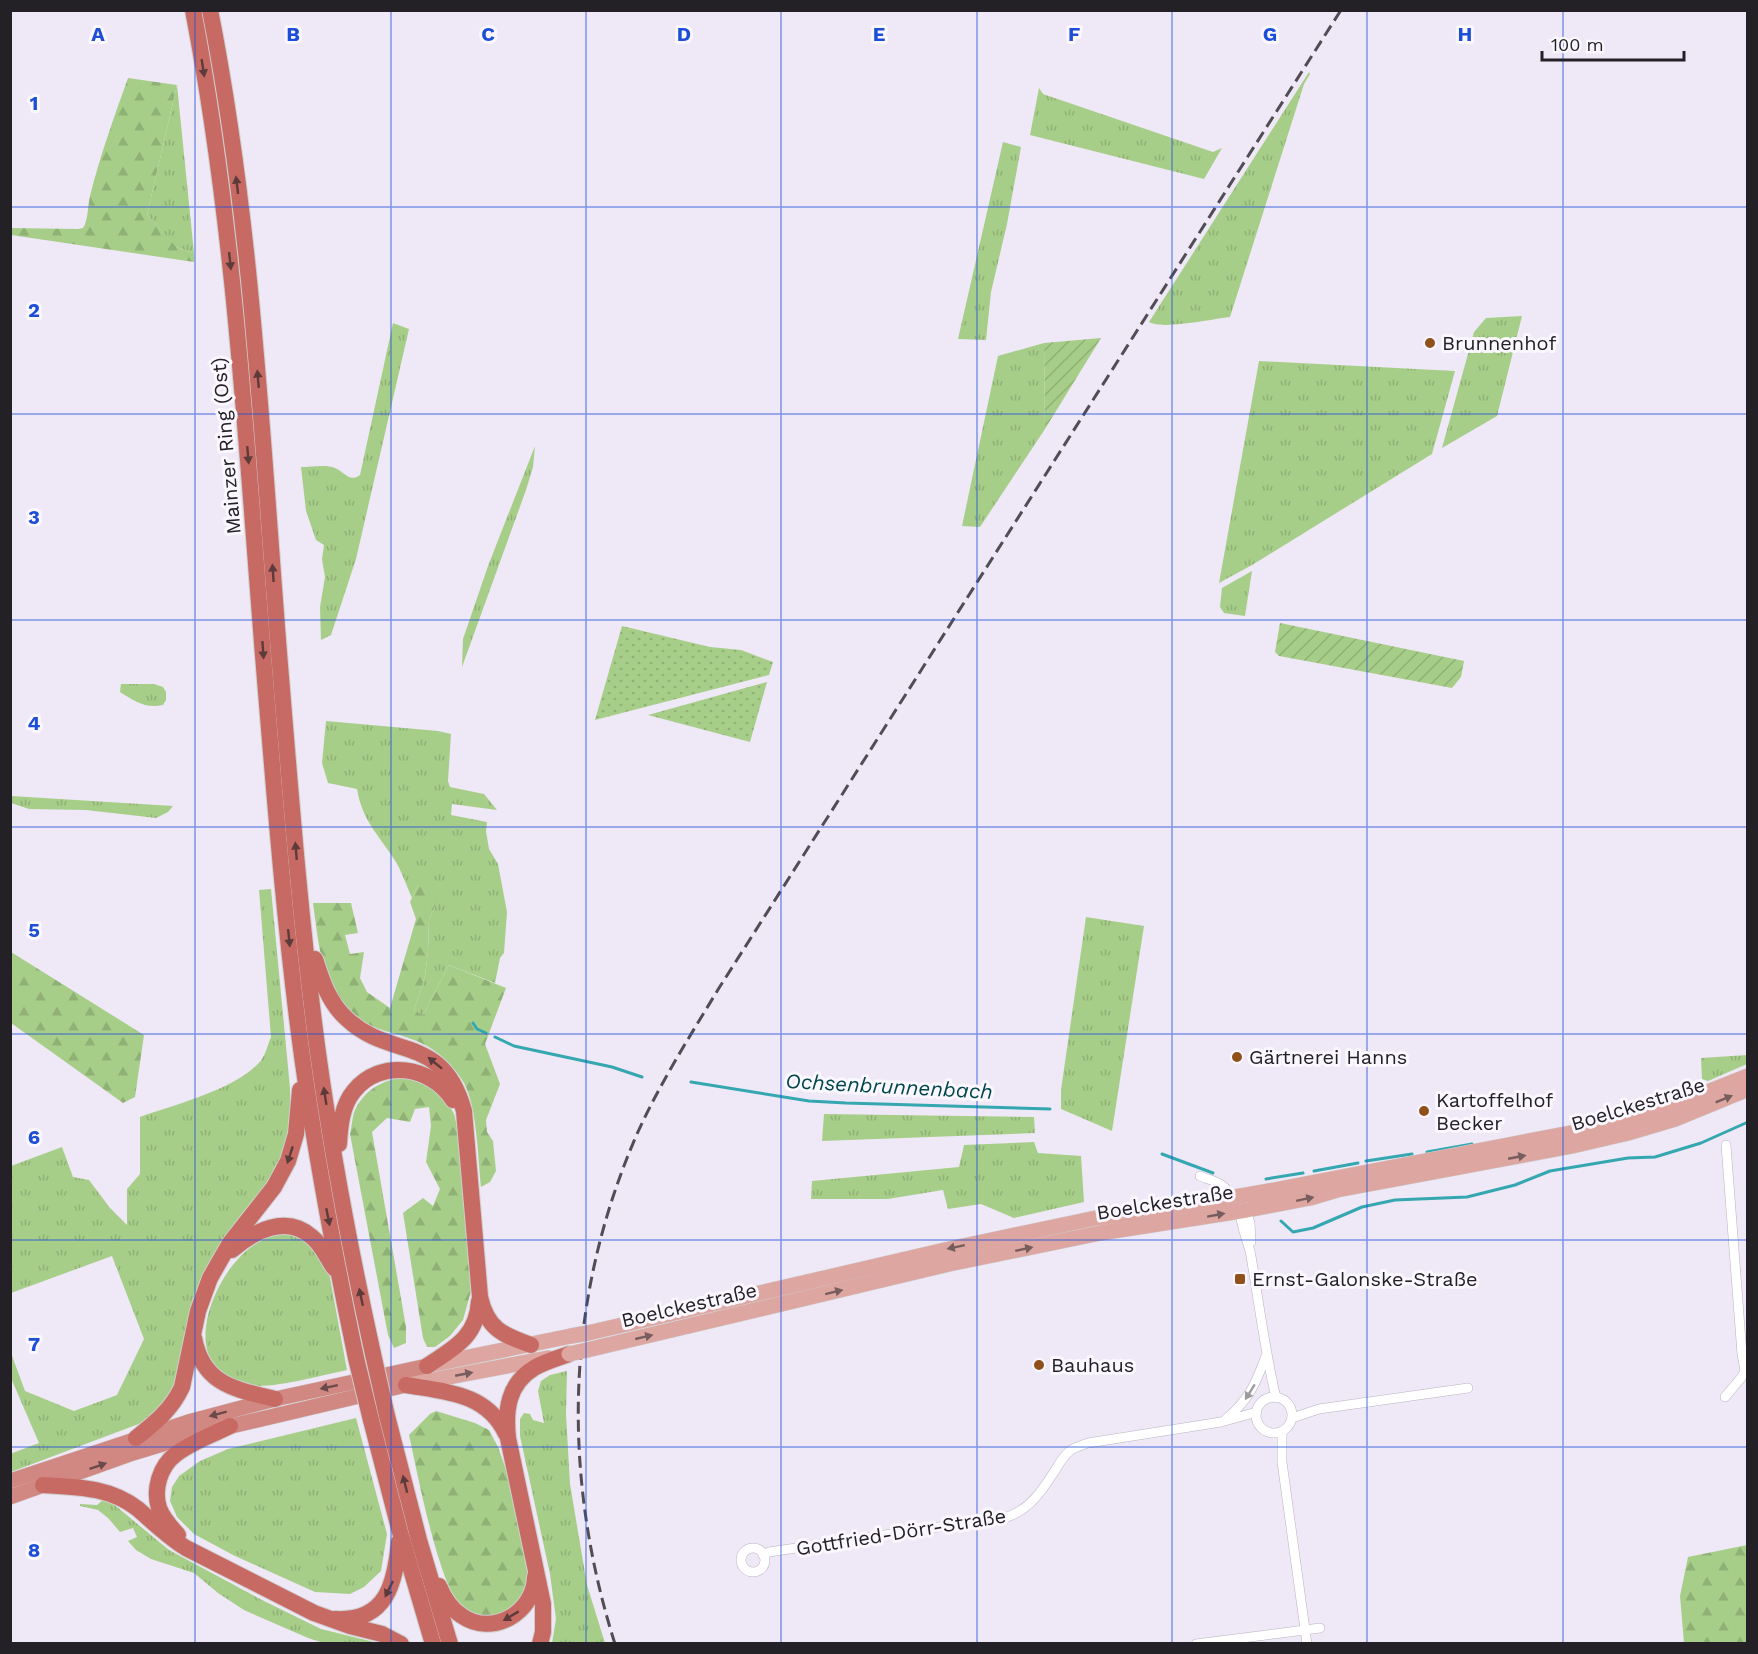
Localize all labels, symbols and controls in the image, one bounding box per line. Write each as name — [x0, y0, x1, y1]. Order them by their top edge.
text: A — [91, 22, 105, 46]
text: B — [286, 22, 300, 46]
text: C — [481, 22, 495, 46]
text: D — [677, 22, 691, 46]
text: E — [873, 22, 885, 46]
text: F — [1068, 22, 1080, 46]
text: G — [1263, 22, 1277, 46]
text: H — [1458, 22, 1472, 46]
scale bar — [1542, 24, 1684, 62]
text: 100 m — [1551, 34, 1604, 55]
one-way arrow — [199, 59, 208, 78]
text: 1 — [30, 91, 38, 115]
one-way arrow — [233, 175, 242, 194]
one-way arrow — [225, 252, 235, 271]
text: 2 — [28, 298, 40, 322]
place label: Brunnenhof — [1442, 331, 1556, 355]
marker: Brunnenhof — [1423, 336, 1437, 350]
street label: Mainzer Ring (Ost) — [206, 356, 246, 536]
one-way arrow — [253, 369, 263, 388]
one-way arrow — [243, 446, 253, 465]
text: 3 — [28, 505, 40, 529]
one-way arrow — [268, 564, 278, 583]
one-way arrow — [258, 640, 267, 659]
text: 4 — [28, 711, 41, 735]
one-way arrow — [291, 841, 301, 860]
text: 5 — [28, 918, 40, 942]
one-way arrow — [284, 928, 294, 947]
place label: Gärtnerei Hanns — [1249, 1045, 1407, 1069]
marker: Gärtnerei Hanns — [1230, 1050, 1244, 1064]
one-way arrow — [428, 1057, 443, 1070]
water label: Ochsenbrunnenbach — [785, 1068, 993, 1104]
street label: Boelckestraße — [1568, 1072, 1708, 1136]
one-way arrow — [320, 1087, 329, 1106]
place label: Kartoffelhof Becker — [1436, 1088, 1553, 1135]
one-way arrow — [1715, 1094, 1733, 1103]
marker: Kartoffelhof Becker — [1417, 1104, 1431, 1118]
text: 6 — [28, 1125, 40, 1149]
one-way arrow — [285, 1146, 294, 1164]
one-way arrow — [1507, 1152, 1526, 1161]
street label: Boelckestraße — [1095, 1179, 1235, 1225]
one-way arrow — [1296, 1194, 1315, 1203]
one-way arrow — [324, 1208, 333, 1227]
one-way arrow — [1206, 1211, 1225, 1220]
one-way arrow — [947, 1243, 966, 1252]
one-way arrow — [1014, 1244, 1033, 1253]
place label: Ernst-Galonske-Straße — [1252, 1267, 1478, 1291]
marker: Ernst-Galonske-Straße — [1233, 1272, 1247, 1286]
street label: Boelckestraße — [619, 1278, 759, 1332]
one-way arrow — [824, 1286, 843, 1296]
one-way arrow — [355, 1288, 365, 1306]
text: 7 — [28, 1332, 40, 1356]
one-way arrow — [635, 1332, 653, 1342]
place label: Bauhaus — [1051, 1353, 1134, 1377]
marker: Bauhaus — [1032, 1358, 1046, 1372]
one-way arrow — [454, 1369, 473, 1378]
one-way arrow — [319, 1383, 338, 1392]
one-way arrow — [1245, 1384, 1256, 1401]
one-way arrow — [209, 1409, 227, 1419]
one-way arrow — [90, 1460, 108, 1470]
one-way arrow — [399, 1474, 409, 1493]
street label: Gottfried-Dörr-Straße — [794, 1504, 1008, 1560]
text: 8 — [28, 1538, 40, 1562]
one-way arrow — [385, 1580, 395, 1598]
one-way arrow — [503, 1611, 519, 1622]

